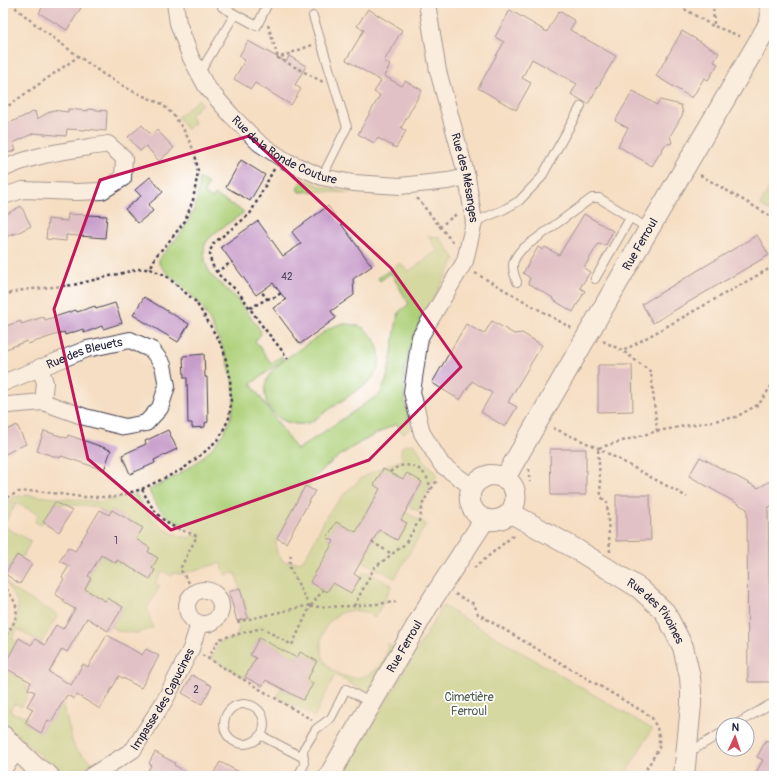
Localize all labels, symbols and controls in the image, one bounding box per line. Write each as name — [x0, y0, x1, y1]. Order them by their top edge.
street label: Rue de la Ronde Couture — [229, 113, 338, 187]
street label: Rue des Mésanges — [448, 131, 482, 224]
street label: Rue Ferroul — [619, 215, 661, 273]
house number: 42 — [281, 271, 293, 283]
street label: Rue des Bleuets — [44, 334, 124, 372]
house number: 1 — [114, 535, 118, 547]
street label: Rue des Pivoines — [624, 575, 688, 647]
street label: Rue Ferroul — [383, 617, 426, 675]
street label: Impasse des Capucines — [127, 645, 198, 753]
house number: 2 — [193, 684, 199, 696]
park label: Cimetière Ferroul — [444, 690, 494, 719]
north arrow — [715, 717, 755, 757]
text: N — [731, 721, 740, 734]

